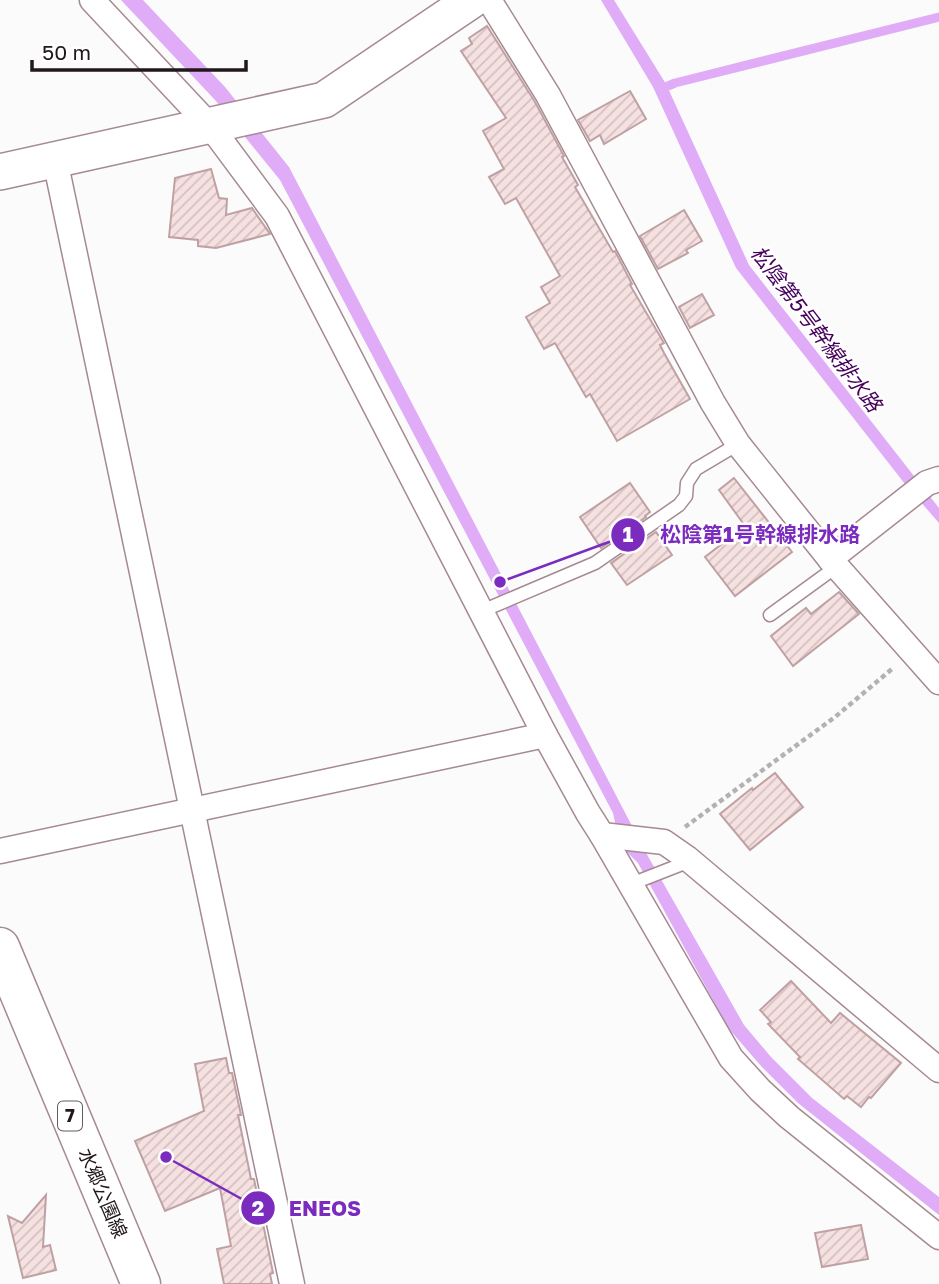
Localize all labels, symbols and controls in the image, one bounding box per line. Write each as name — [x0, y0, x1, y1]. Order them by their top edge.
scale bar — [32, 28, 245, 72]
text: 50 m — [42, 39, 91, 65]
water label: 松陰第5号幹線排水路 — [746, 240, 889, 418]
callout: 松陰第1号幹線排水路 — [611, 514, 874, 556]
text: 1 — [623, 521, 634, 547]
text: 松陰第1号幹線排水路 — [660, 521, 860, 547]
road number: 7 — [58, 1101, 82, 1130]
street label: 水郷公園線 — [74, 1145, 133, 1241]
callout: ENEOS — [240, 1187, 376, 1229]
text: 2 — [252, 1195, 265, 1221]
text: ENEOS — [289, 1195, 361, 1221]

